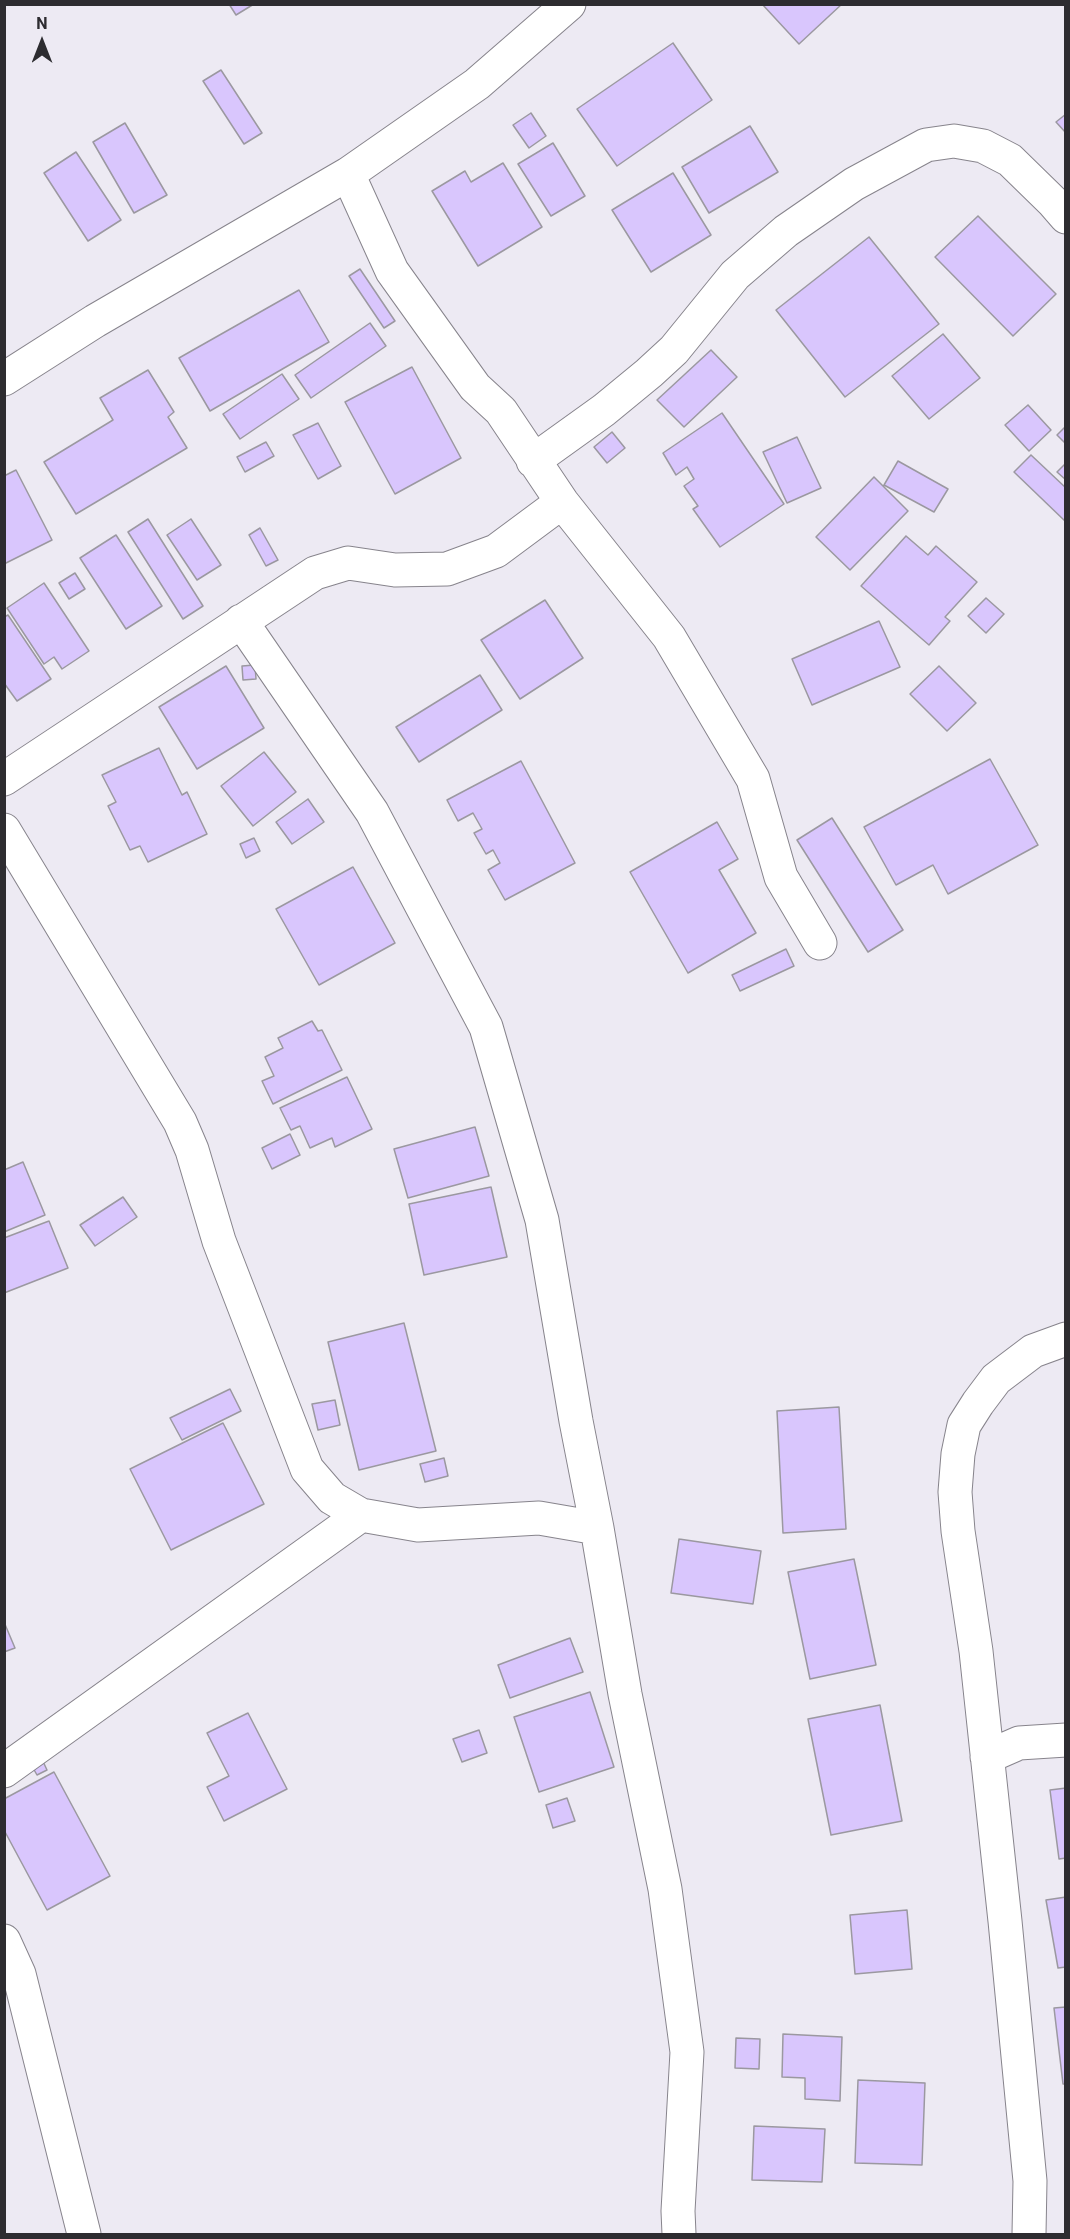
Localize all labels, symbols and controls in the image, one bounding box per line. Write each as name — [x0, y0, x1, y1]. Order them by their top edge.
north arrow — [12, 12, 72, 72]
text: N — [36, 14, 48, 33]

